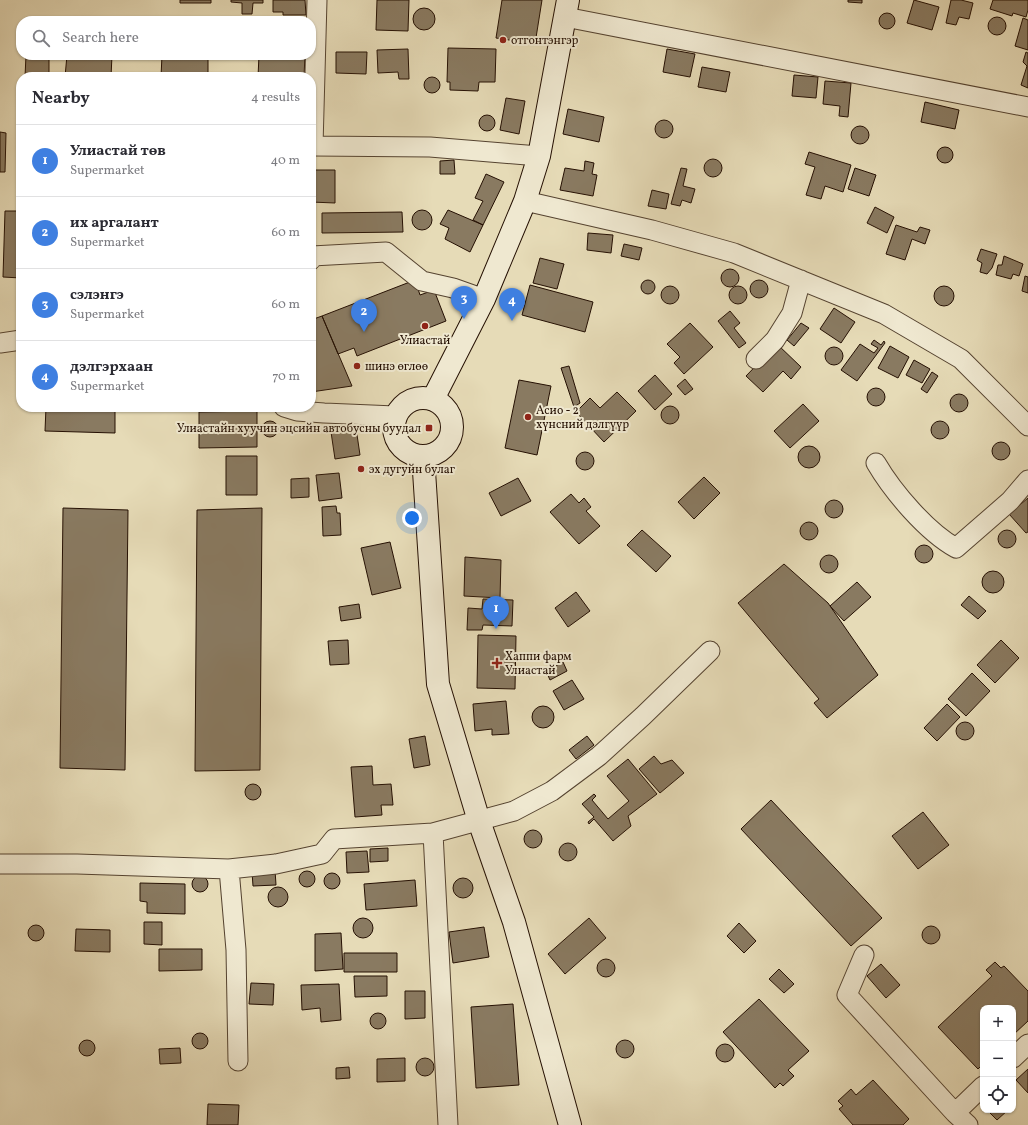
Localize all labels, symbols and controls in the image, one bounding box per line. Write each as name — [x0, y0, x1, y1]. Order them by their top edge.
search box — [16, 16, 316, 60]
icon: search — [30, 27, 52, 49]
text: Search here — [62, 28, 139, 49]
place label: отгонтэнгэр — [511, 33, 579, 49]
marker: отгонтэнгэр — [498, 35, 508, 45]
text: Nearby — [32, 87, 90, 110]
text: 4 results — [251, 89, 300, 107]
text: Улиастай төв — [70, 141, 166, 162]
text: 1 — [42, 152, 48, 170]
text: 40 m — [271, 152, 300, 170]
text: Supermarket — [70, 162, 145, 180]
text: их аргалант — [70, 213, 159, 234]
text: 2 — [42, 224, 48, 242]
text: 60 m — [272, 224, 300, 242]
text: Supermarket — [70, 234, 145, 252]
text: сэлэнгэ — [70, 285, 124, 306]
pin: 3 — [451, 286, 477, 319]
pin: 4 — [499, 288, 525, 321]
text: 3 — [42, 296, 48, 314]
text: 60 m — [272, 296, 300, 314]
pin: 2 — [351, 299, 377, 332]
text: Supermarket — [70, 306, 145, 324]
marker: Улиастай — [420, 321, 430, 331]
place label: Улиастай — [400, 333, 450, 349]
text: дэлгэрхаан — [70, 357, 153, 378]
place label: шинэ өглөө — [365, 359, 428, 375]
marker: шинэ өглөө — [352, 361, 362, 371]
text: 4 — [41, 368, 49, 386]
text: 70 m — [272, 368, 300, 386]
text: Supermarket — [70, 378, 145, 396]
place label: Асио - 2 хүнсний дэлгүүр — [536, 403, 629, 433]
marker: Асио - 2 хүнсний дэлгүүр — [523, 412, 533, 422]
place label: Улиастайн хуучин эцсийн автобусны буудал — [177, 421, 421, 437]
marker: Улиастайн хуучин эцсийн автобусны буудал — [424, 423, 434, 433]
place label: эх дугуйн булаг — [369, 462, 456, 478]
marker: эх дугуйн булаг — [356, 464, 366, 474]
your location — [402, 508, 422, 528]
pin: 1 — [483, 596, 509, 629]
place label: Хаппи фарм Улиастай — [505, 649, 572, 679]
marker: Хаппи фарм Улиастай — [492, 658, 502, 668]
map controls — [980, 1005, 1016, 1113]
button: + — [980, 1005, 1016, 1041]
button: − — [980, 1041, 1016, 1077]
button: locate — [980, 1077, 1016, 1113]

